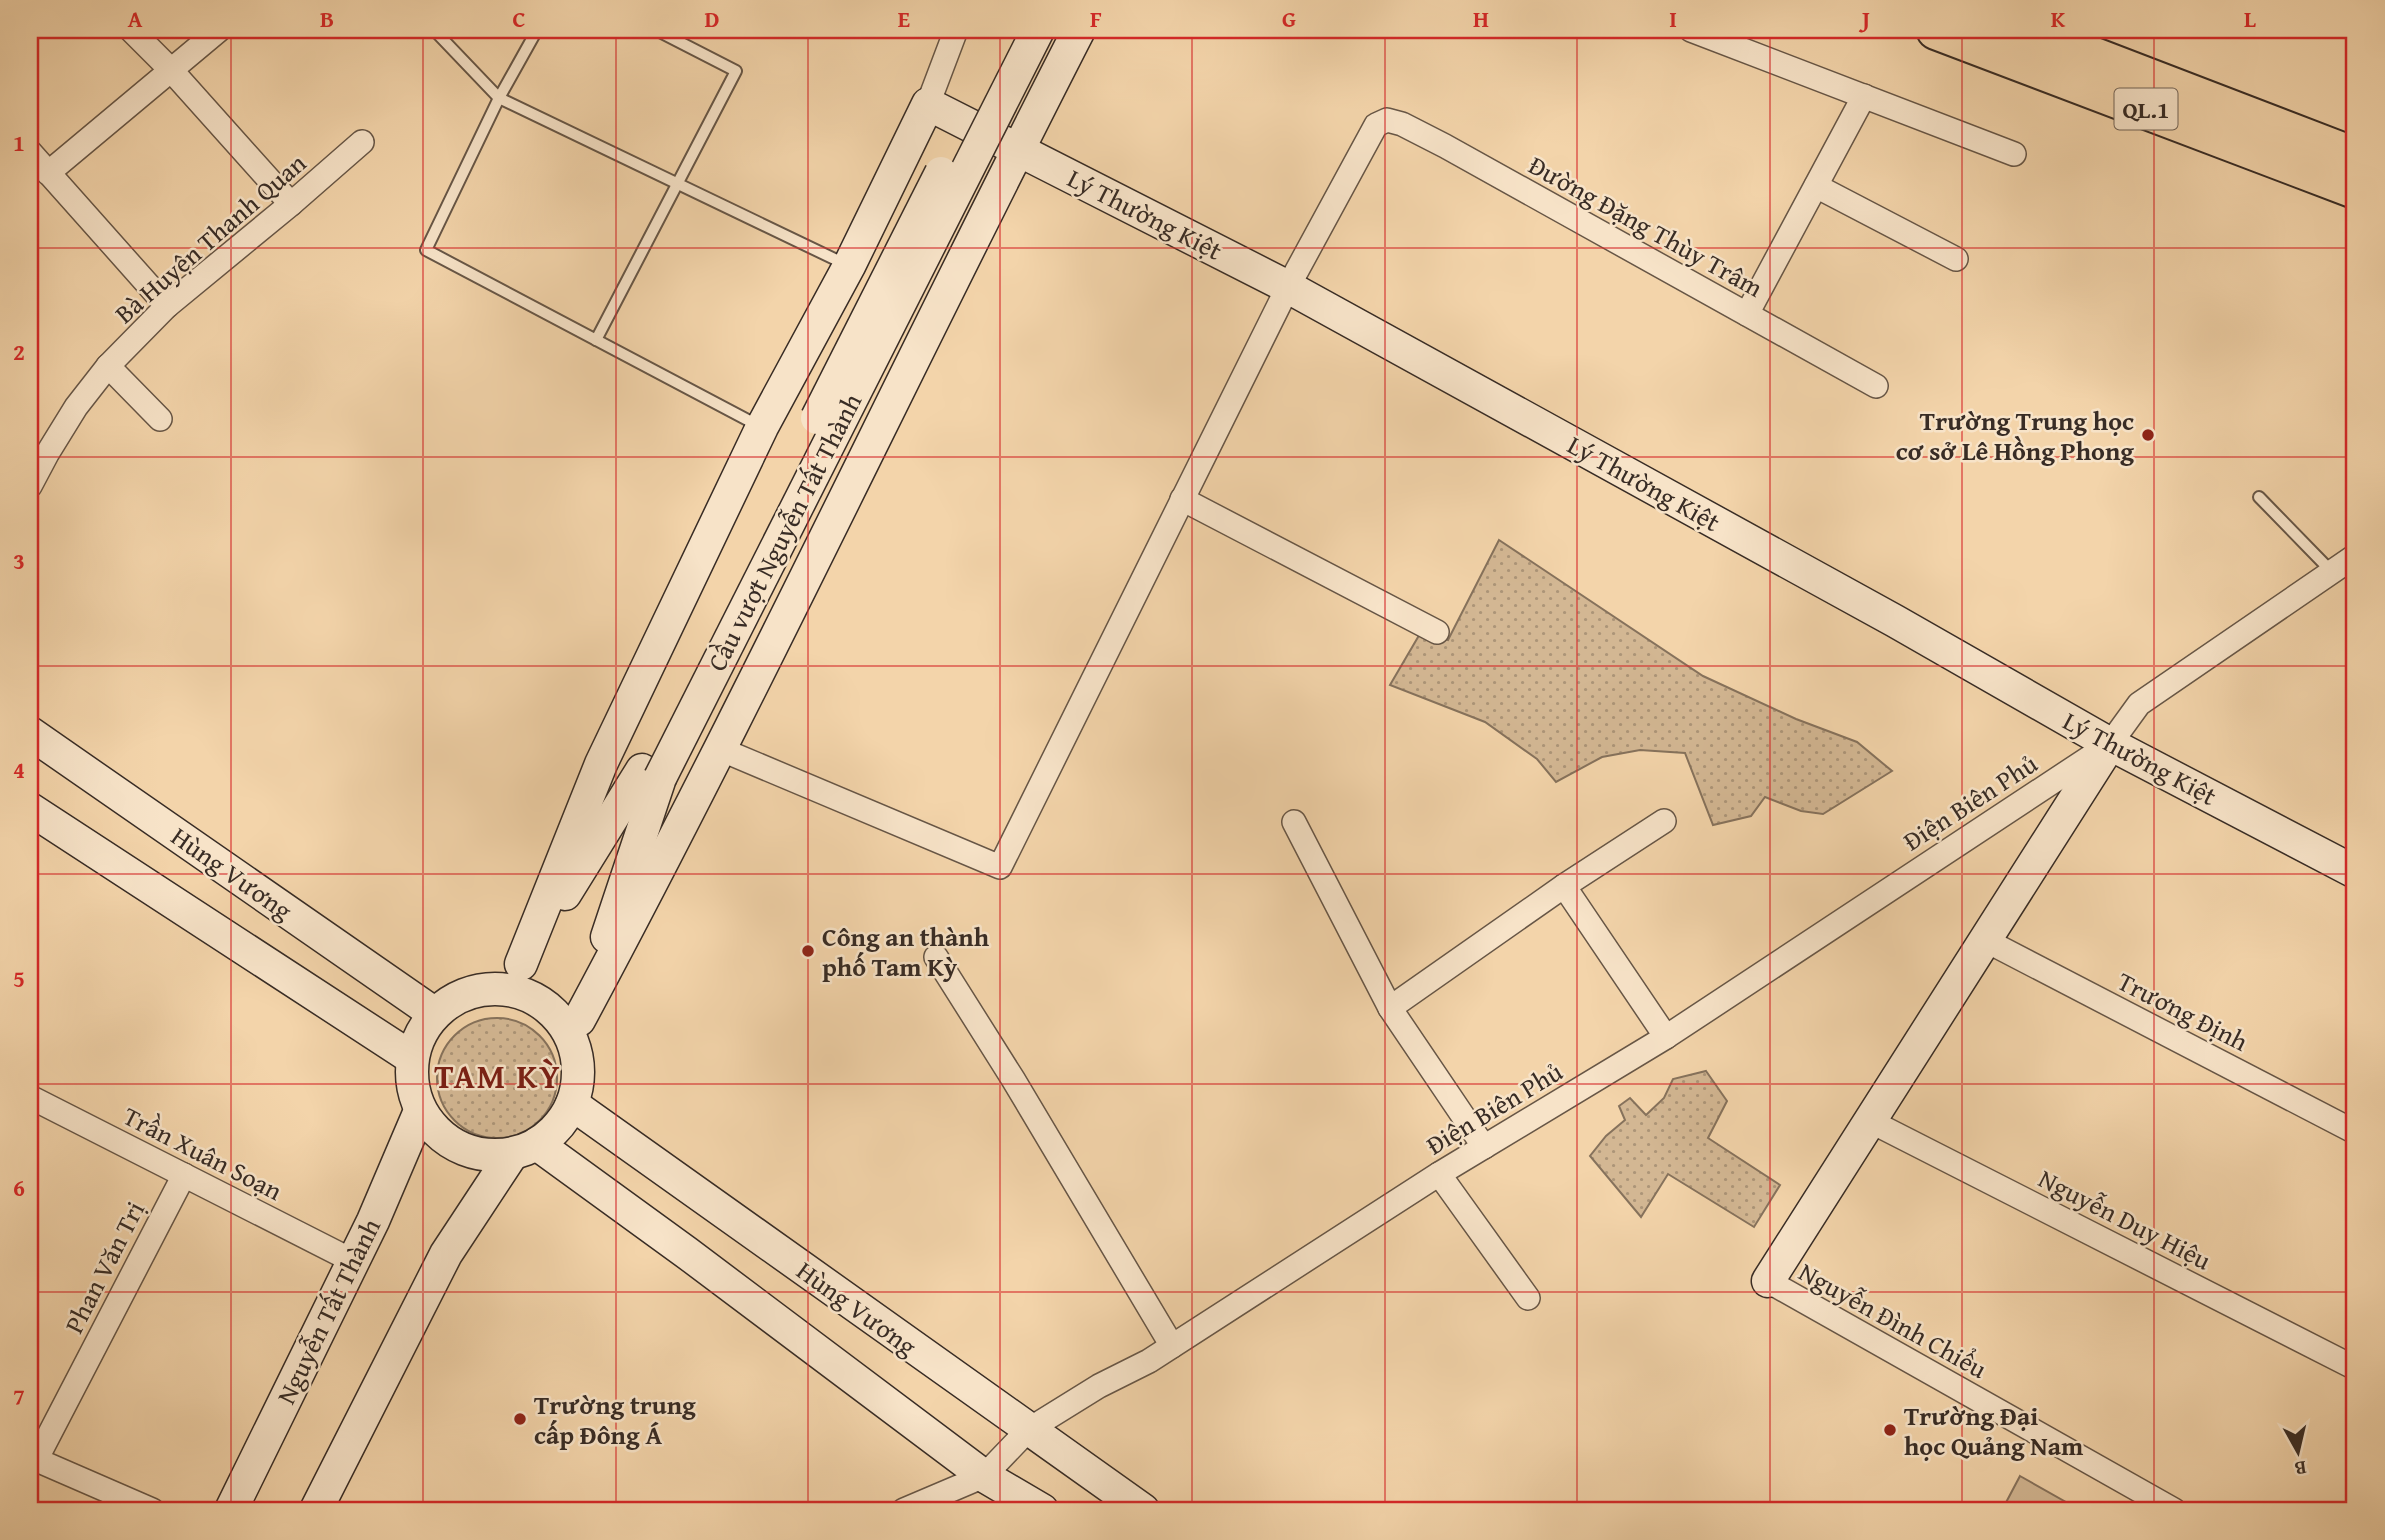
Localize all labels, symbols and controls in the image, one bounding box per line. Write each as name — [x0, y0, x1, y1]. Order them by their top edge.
text: A — [128, 2, 143, 35]
text: B — [320, 2, 334, 35]
text: C — [512, 2, 526, 35]
text: D — [705, 2, 720, 35]
text: E — [898, 2, 910, 35]
text: F — [1090, 2, 1102, 35]
text: G — [1282, 2, 1296, 35]
text: H — [1473, 2, 1489, 35]
text: I — [1669, 2, 1677, 35]
text: J — [1858, 2, 1870, 35]
text: K — [2051, 2, 2066, 35]
text: L — [2244, 2, 2256, 35]
road number: QL.1 — [2114, 88, 2178, 130]
text: 1 — [13, 126, 25, 159]
street label: Bà Huyện Thanh Quan — [106, 143, 315, 332]
street label: Đường Đặng Thùy Trâm — [1522, 145, 1770, 307]
street label: Lý Thường Kiệt — [1061, 158, 1229, 270]
text: 2 — [13, 335, 25, 368]
street label: Cầu vượt Nguyễn Tất Thành — [697, 386, 871, 678]
place label: Trường Trung học cơ sở Lê Hồng Phong — [1896, 401, 2134, 470]
street label: Lý Thường Kiệt — [1561, 425, 1727, 541]
marker: Trường Trung học cơ sở Lê Hồng Phong — [2140, 427, 2156, 443]
text: 3 — [13, 544, 25, 577]
street label: Lý Thường Kiệt — [2056, 701, 2224, 815]
street label: Điện Biên Phủ — [1895, 744, 2045, 860]
text: 4 — [13, 753, 25, 786]
street label: Hùng Vương — [163, 817, 301, 929]
place label: Công an thành phố Tam Kỳ — [822, 917, 990, 986]
marker: Công an thành phố Tam Kỳ — [800, 943, 816, 959]
street label: Trương Định — [2111, 961, 2255, 1061]
text: 5 — [13, 962, 25, 995]
district label: TAM KỲ — [434, 1052, 562, 1100]
street label: Điện Biên Phủ — [1418, 1052, 1570, 1164]
street label: Trần Xuân Soạn — [117, 1096, 290, 1210]
street label: Nguyễn Duy Hiệu — [2032, 1159, 2218, 1279]
text: 6 — [13, 1171, 25, 1204]
street label: Phan Văn Trị — [54, 1194, 154, 1340]
street label: Nguyễn Tất Thành — [266, 1211, 390, 1410]
street label: Hùng Vương — [789, 1251, 925, 1365]
street label: Nguyễn Đình Chiểu — [1792, 1252, 1994, 1388]
text: 7 — [13, 1380, 25, 1413]
place label: Trường trung cấp Đông Á — [534, 1385, 696, 1454]
place label: Trường Đại học Quảng Nam — [1904, 1396, 2084, 1465]
marker: Trường trung cấp Đông Á — [512, 1411, 528, 1427]
north arrow — [2262, 1418, 2332, 1488]
marker: Trường Đại học Quảng Nam — [1882, 1422, 1898, 1438]
text: B — [2293, 1454, 2308, 1484]

